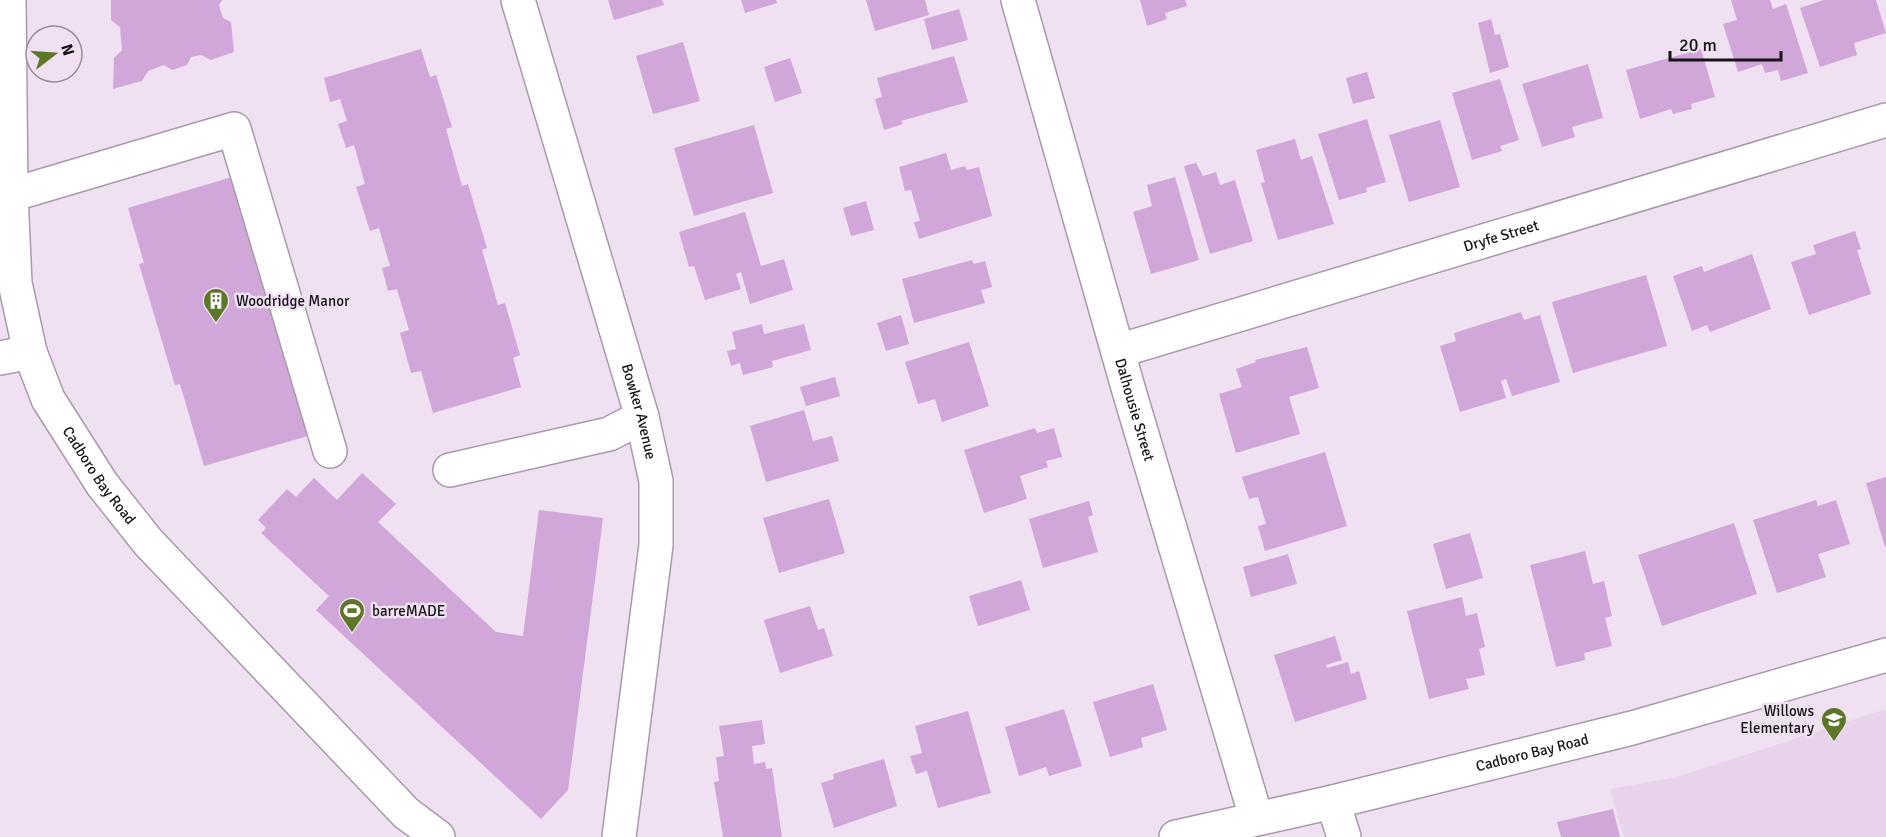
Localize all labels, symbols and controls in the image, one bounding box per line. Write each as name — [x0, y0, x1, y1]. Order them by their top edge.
north arrow — [24, 24, 84, 84]
scale bar — [1670, 24, 1781, 62]
text: 20 m — [1679, 34, 1717, 56]
text: N — [56, 42, 79, 58]
street label: Dryfe Street — [1461, 216, 1541, 256]
building icon: Woodridge Manor — [201, 286, 231, 324]
place label: Woodridge Manor — [236, 292, 350, 310]
street label: Dalhousie Street — [1111, 356, 1158, 463]
street label: Bowker Avenue — [618, 362, 660, 461]
street label: Cadboro Bay Road — [59, 423, 140, 528]
sports icon: barreMADE — [337, 596, 367, 634]
place label: barreMADE — [372, 602, 445, 620]
place label: Willows Elementary — [1740, 702, 1814, 737]
school or university icon: Willows Elementary — [1819, 705, 1849, 743]
street label: Cadboro Bay Road — [1474, 730, 1590, 775]

